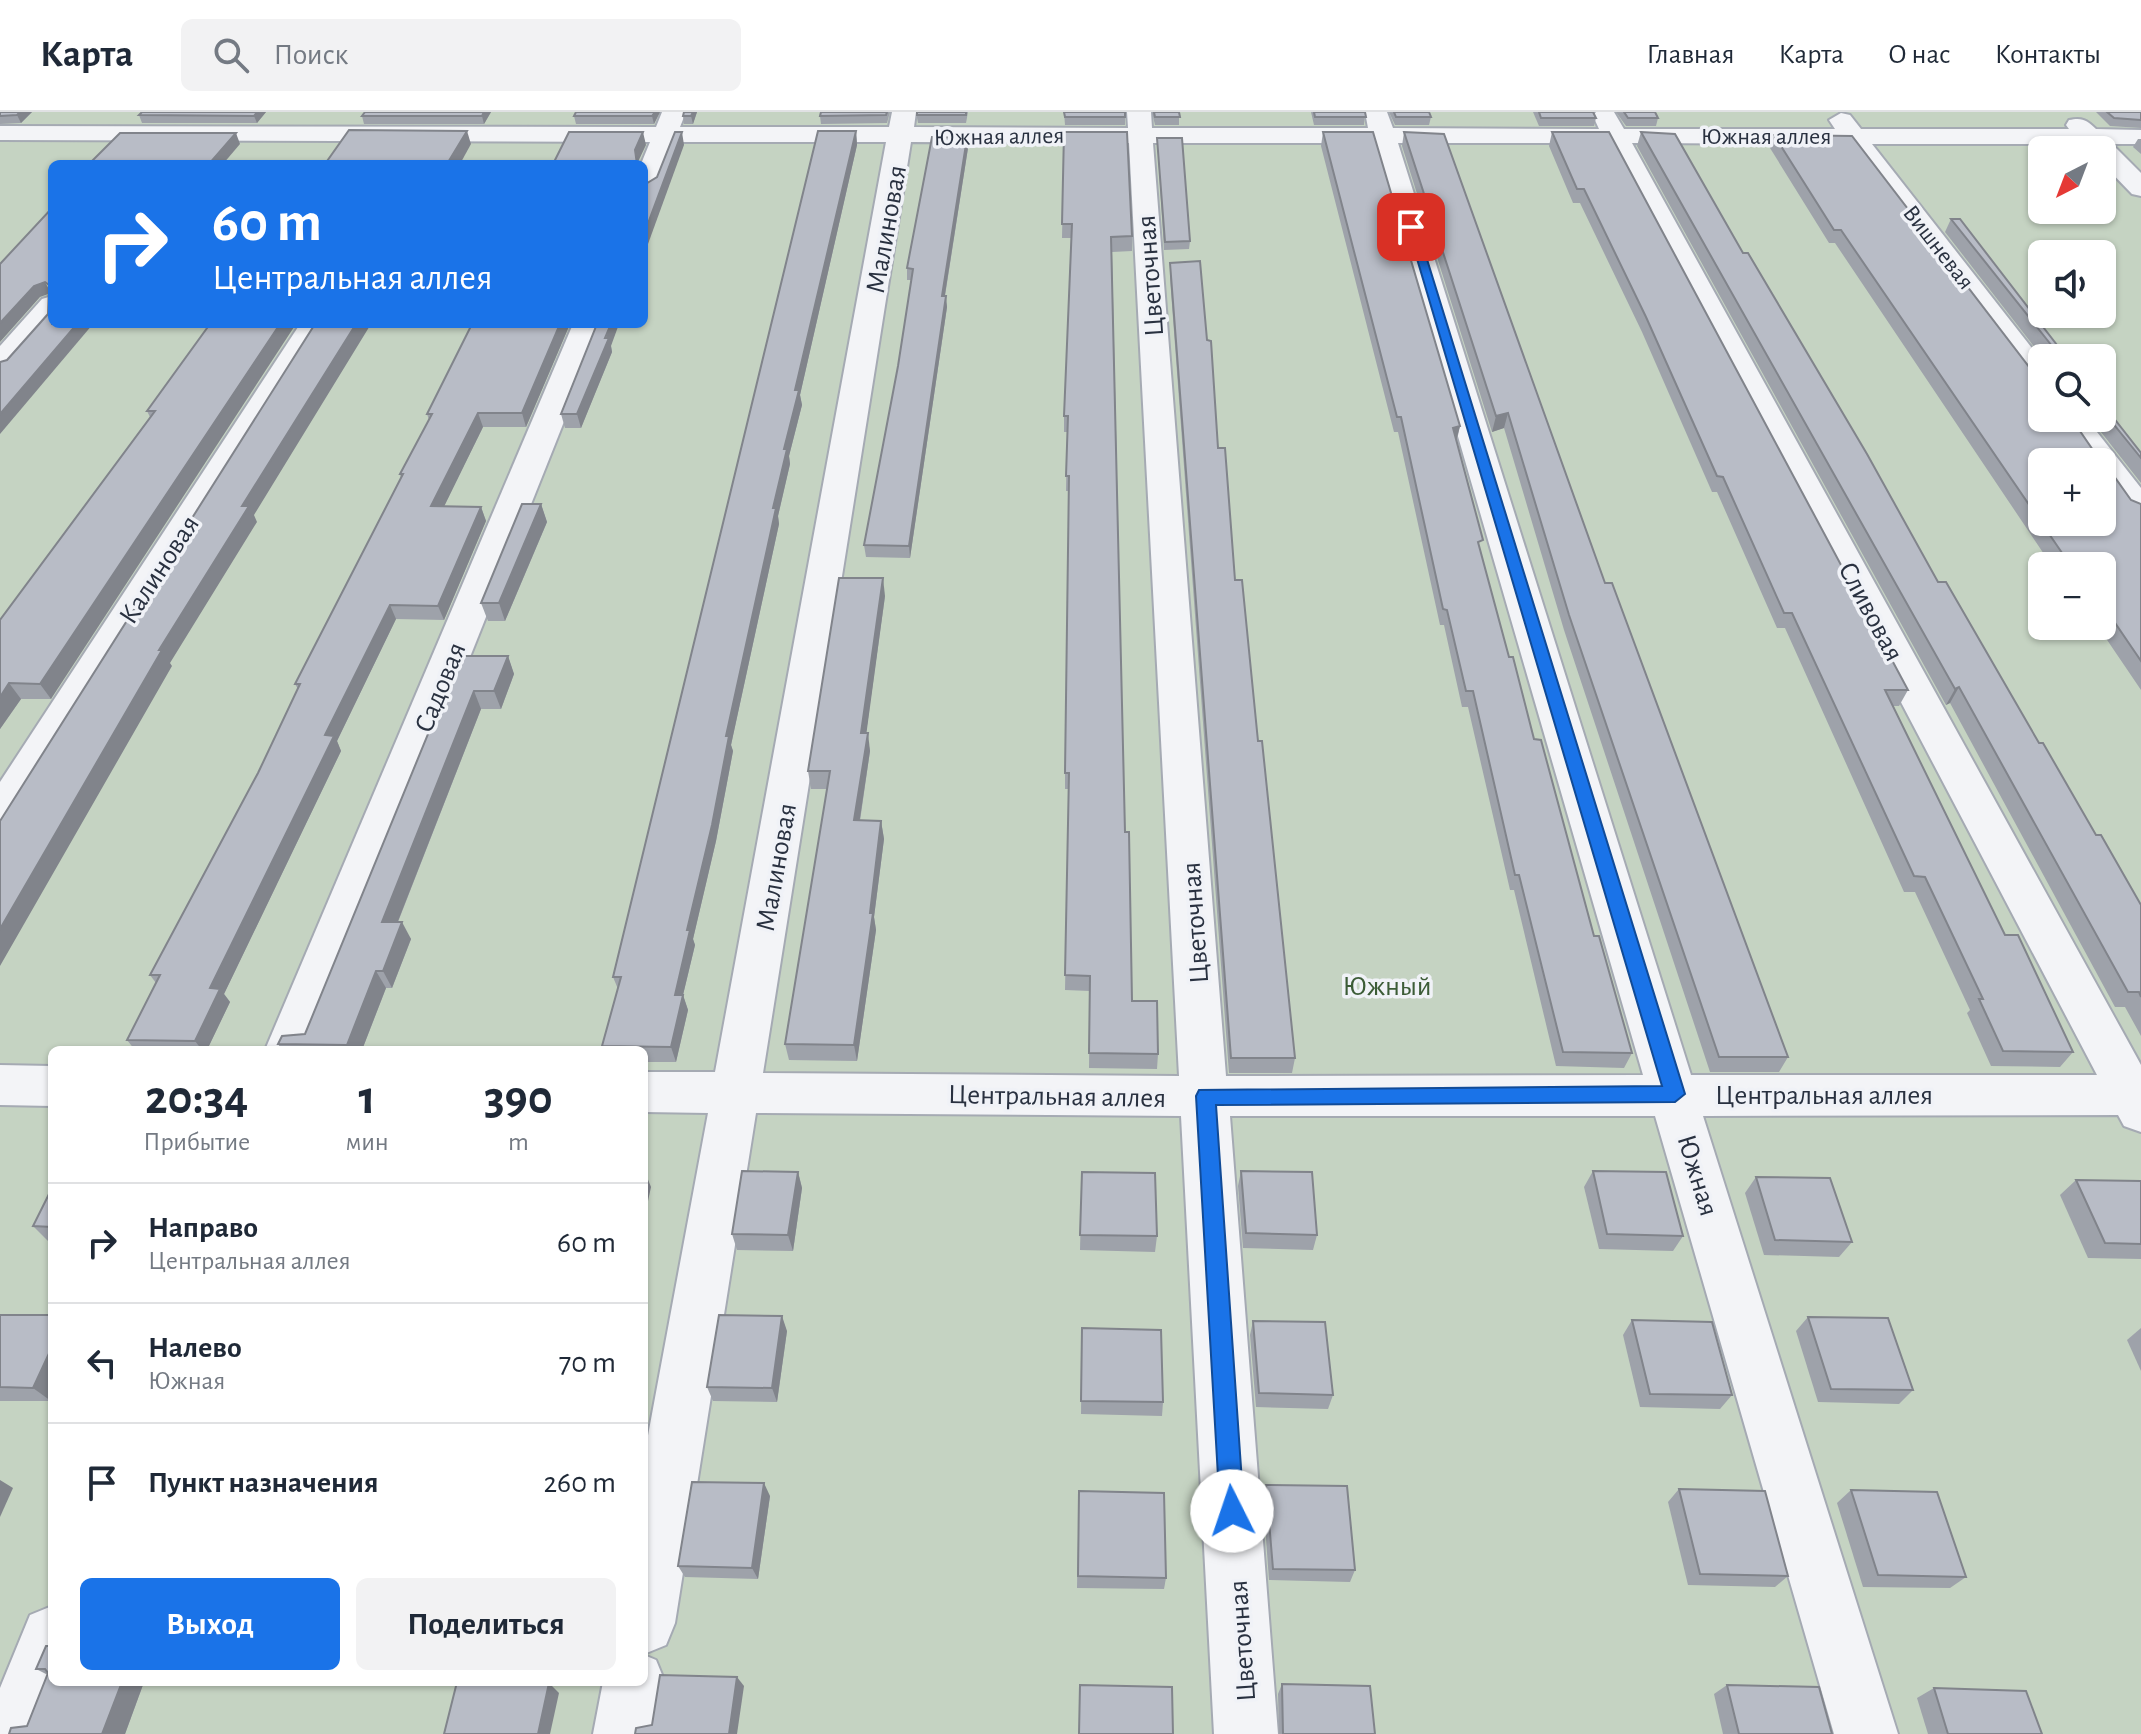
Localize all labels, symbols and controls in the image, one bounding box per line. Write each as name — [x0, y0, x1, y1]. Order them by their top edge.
search box — [181, 19, 741, 91]
icon: search — [209, 33, 253, 77]
text: Карта — [40, 36, 133, 74]
text: Поиск — [273, 40, 348, 70]
text: Главная — [1646, 41, 1734, 69]
text: Карта — [1778, 41, 1844, 69]
text: О нас — [1888, 41, 1951, 69]
text: Контакты — [1995, 41, 2101, 69]
street label: Южная аллея — [933, 124, 1065, 150]
street label: Южная аллея — [1701, 125, 1831, 149]
north arrow — [2028, 136, 2116, 224]
map controls — [2028, 136, 2116, 640]
street label: Малиновая — [862, 163, 912, 296]
icon: right — [80, 192, 184, 296]
pin — [1377, 193, 1445, 261]
text: 60 m — [212, 195, 322, 251]
street label: Вишневая — [1898, 201, 1978, 294]
icon: arrive — [1389, 205, 1433, 249]
street label: Цветочная — [1133, 214, 1169, 338]
button: sound — [2028, 240, 2116, 328]
text: Центральная аллея — [212, 260, 493, 296]
button: search — [2028, 344, 2116, 432]
button: + — [2028, 448, 2116, 536]
street label: Калиновая — [114, 511, 205, 629]
button: − — [2028, 552, 2116, 640]
street label: Сливовая — [1833, 558, 1908, 666]
street label: Садовая — [410, 639, 472, 737]
street label: Малиновая — [752, 801, 802, 934]
street label: Цветочная — [1178, 861, 1214, 985]
park label: Южный — [1342, 973, 1432, 1001]
text: 20:34 — [145, 1075, 248, 1123]
text: 1 — [358, 1075, 376, 1123]
text: 390 — [484, 1075, 553, 1123]
street label: Центральная аллея — [948, 1081, 1166, 1113]
street label: Центральная аллея — [1715, 1082, 1933, 1110]
text: Прибытие — [143, 1129, 250, 1155]
text: мин — [346, 1129, 389, 1155]
text: m — [508, 1129, 529, 1155]
street label: Южная — [1672, 1132, 1723, 1219]
text: Направо — [148, 1213, 258, 1243]
icon: right — [80, 1221, 124, 1265]
text: 60 m — [557, 1228, 616, 1258]
text: Центральная аллея — [148, 1248, 351, 1274]
text: Налево — [148, 1333, 242, 1363]
icon: left — [80, 1341, 124, 1385]
text: 70 m — [559, 1348, 616, 1378]
text: Южная — [148, 1368, 225, 1394]
icon: arrive — [80, 1461, 124, 1505]
text: Пункт назначения — [148, 1468, 379, 1498]
text: 260 m — [543, 1468, 616, 1498]
position arrow — [1190, 1469, 1274, 1553]
button: Выход — [80, 1578, 340, 1670]
button: Поделиться — [356, 1578, 616, 1670]
street label: Цветочная — [1225, 1579, 1261, 1703]

